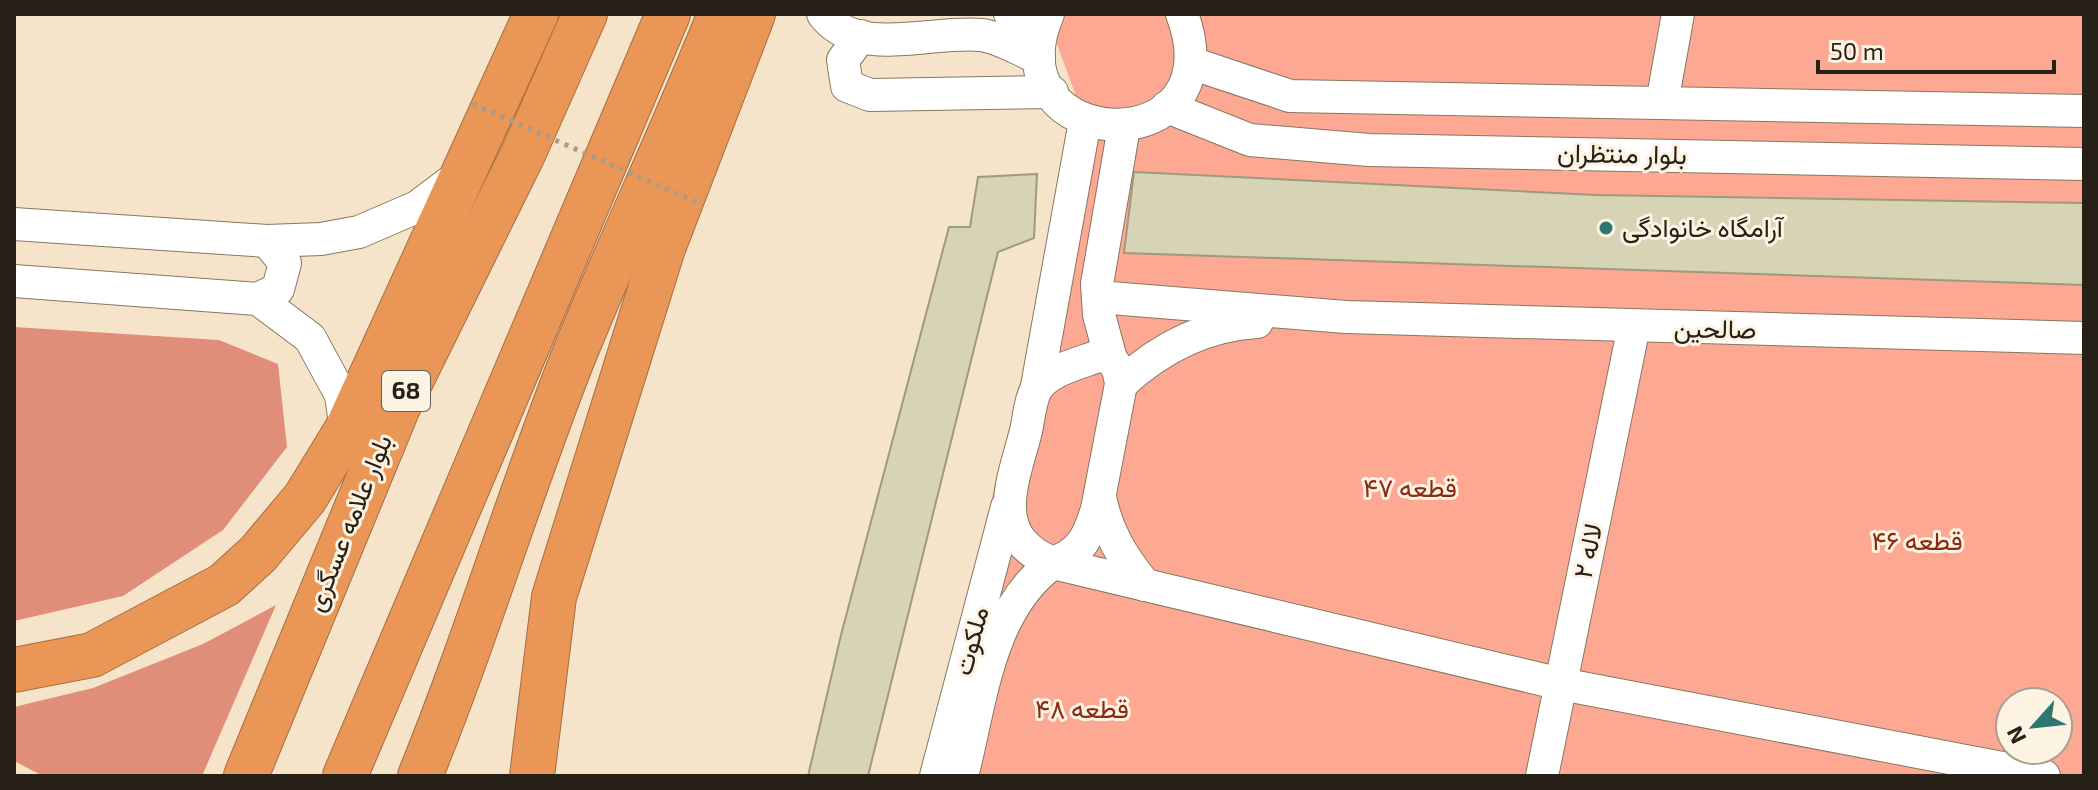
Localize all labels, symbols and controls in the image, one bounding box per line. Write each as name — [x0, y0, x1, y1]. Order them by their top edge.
scale bar — [1818, 24, 2054, 74]
text: 50 m — [1830, 36, 1884, 65]
street label: بلوار منتظران — [1557, 136, 1687, 171]
place label: آرامگاه خانوادگی — [1622, 211, 1785, 244]
marker: آرامگاه خانوادگی — [1597, 219, 1615, 237]
street label: صالحین — [1673, 311, 1757, 346]
road number: 68 — [382, 371, 430, 411]
street label: بلوار علامه عسگری — [298, 430, 399, 616]
park label: قطعه ۴۷ — [1363, 471, 1457, 502]
street label: لاله ۲ — [1566, 520, 1607, 581]
park label: قطعه ۴۶ — [1871, 524, 1963, 555]
street label: ملکوت — [946, 603, 995, 679]
north arrow — [1994, 686, 2074, 766]
park label: قطعه ۴۸ — [1035, 692, 1129, 723]
text: N — [2000, 723, 2030, 749]

